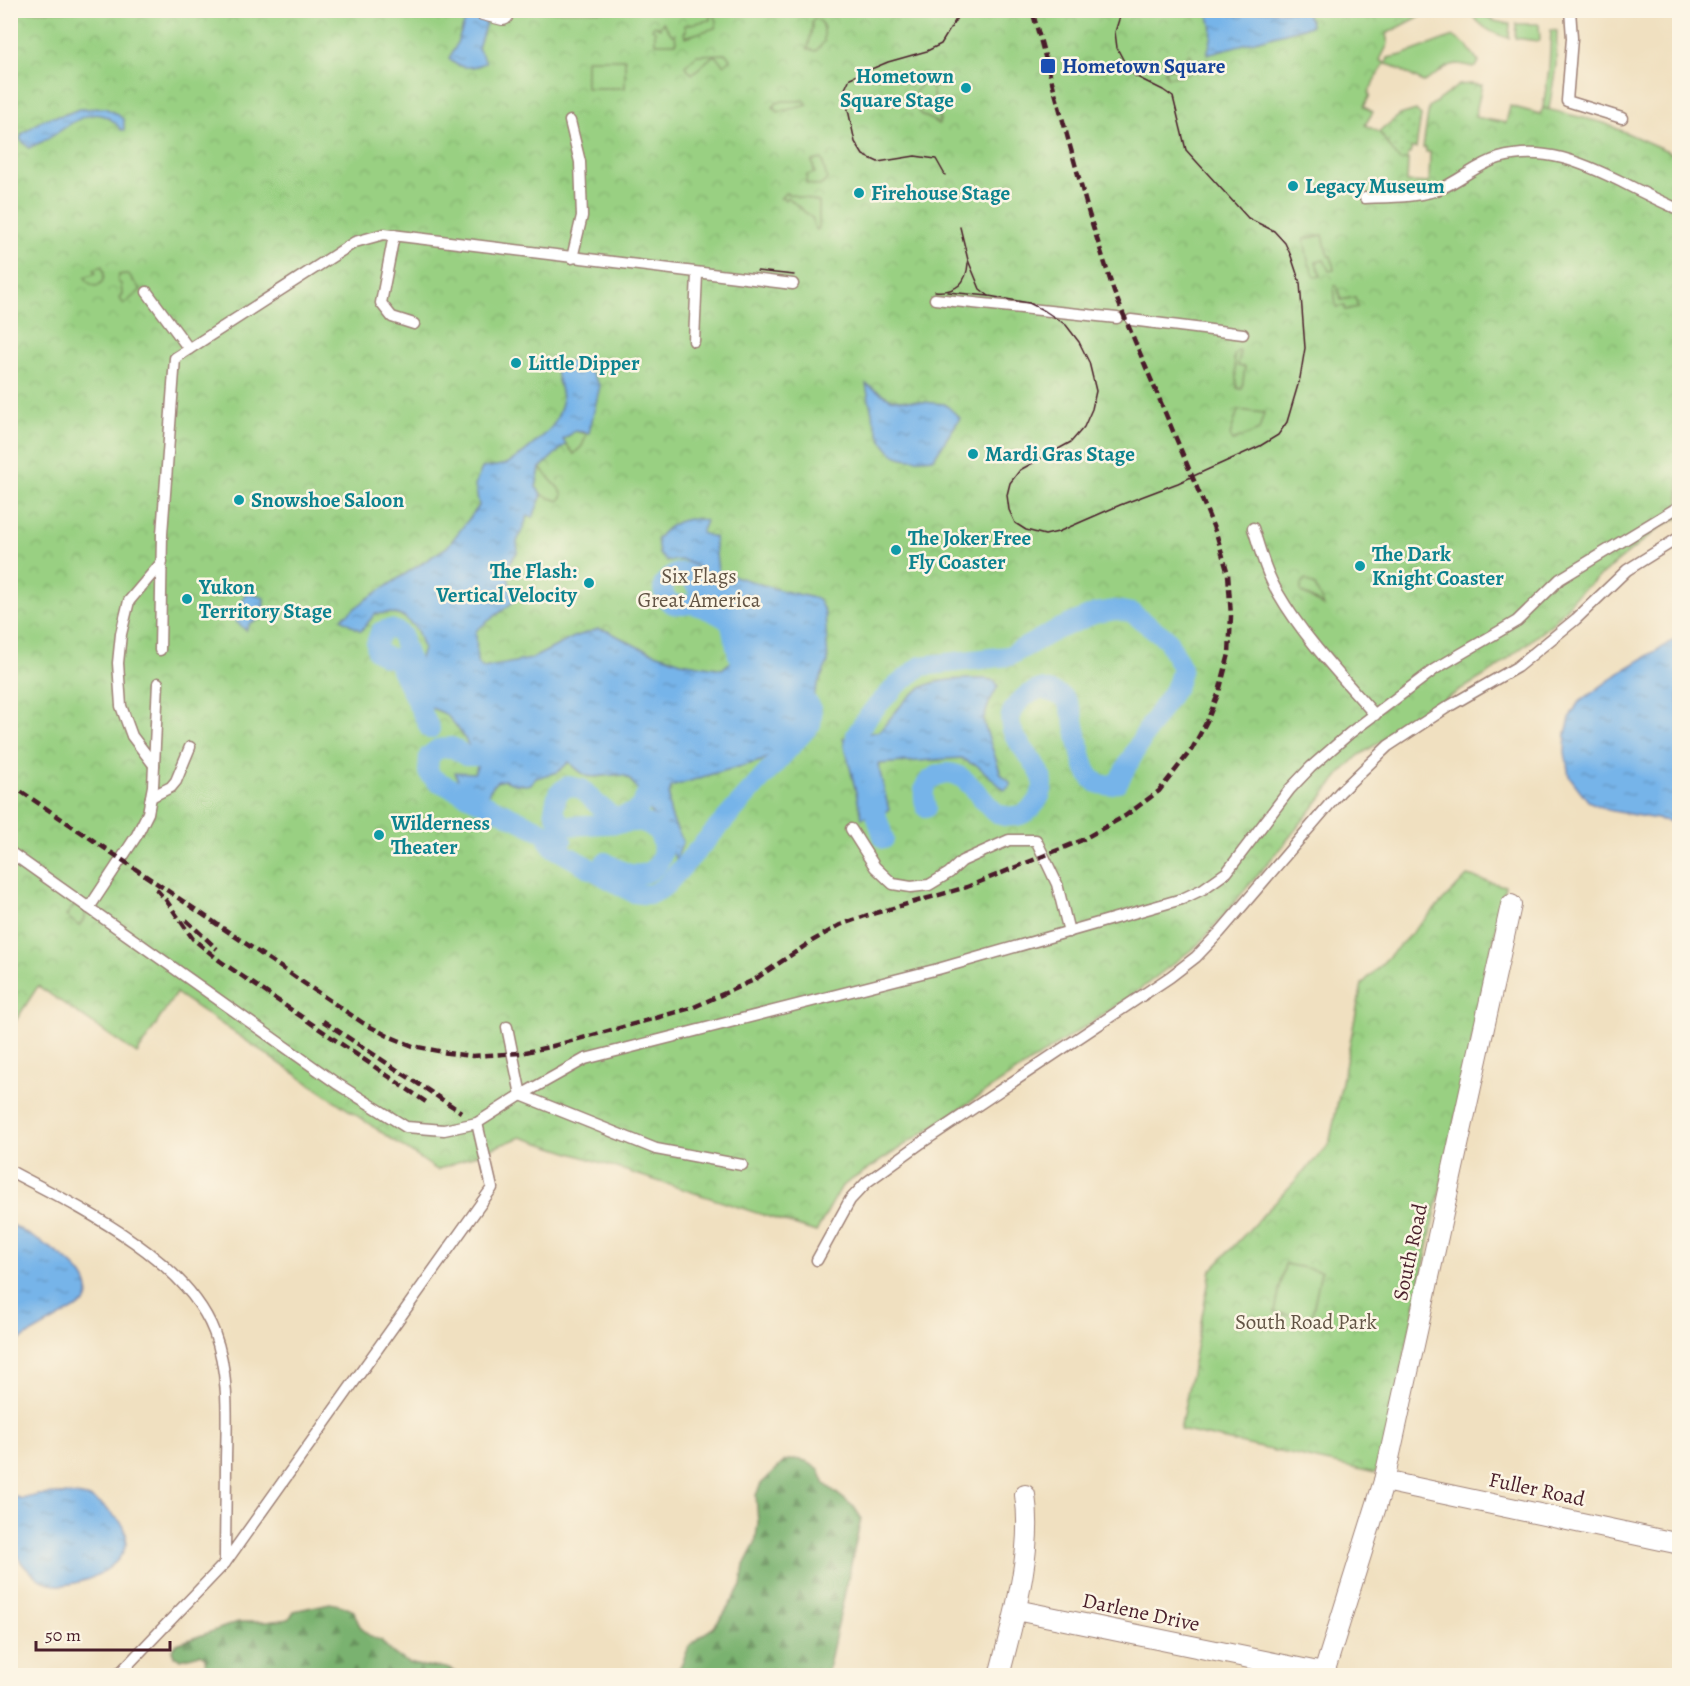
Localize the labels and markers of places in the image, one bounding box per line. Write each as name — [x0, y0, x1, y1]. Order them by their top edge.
place label: Hometown Square — [1062, 52, 1226, 80]
marker: Hometown Square — [1039, 57, 1057, 75]
place label: Hometown Square Stage — [840, 62, 954, 114]
marker: Hometown Square Stage — [959, 81, 973, 95]
place label: Legacy Museum — [1305, 172, 1445, 200]
place label: Firehouse Stage — [871, 179, 1011, 207]
marker: Legacy Museum — [1286, 179, 1300, 193]
marker: Firehouse Stage — [852, 186, 866, 200]
place label: Little Dipper — [528, 349, 640, 377]
marker: Little Dipper — [509, 356, 523, 370]
place label: Mardi Gras Stage — [985, 440, 1135, 468]
marker: Mardi Gras Stage — [966, 447, 980, 461]
place label: Snowshoe Saloon — [251, 486, 404, 514]
marker: Snowshoe Saloon — [232, 493, 246, 507]
place label: The Joker Free Fly Coaster — [908, 524, 1031, 576]
place label: The Dark Knight Coaster — [1372, 540, 1504, 592]
marker: The Joker Free Fly Coaster — [889, 543, 903, 557]
place label: The Flash: Vertical Velocity — [435, 557, 578, 609]
marker: The Dark Knight Coaster — [1353, 559, 1367, 573]
place label: Yukon Territory Stage — [198, 573, 332, 625]
marker: The Flash: Vertical Velocity — [582, 576, 596, 590]
marker: Yukon Territory Stage — [180, 592, 194, 606]
place label: Wilderness Theater — [390, 809, 490, 861]
marker: Wilderness Theater — [372, 828, 386, 842]

